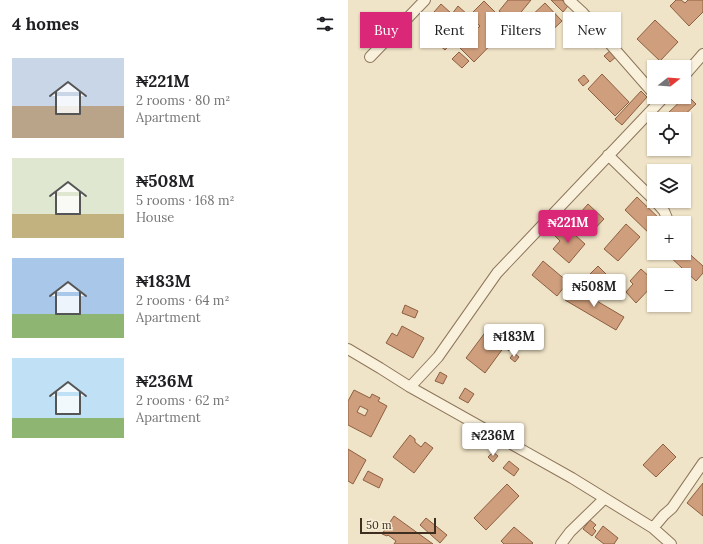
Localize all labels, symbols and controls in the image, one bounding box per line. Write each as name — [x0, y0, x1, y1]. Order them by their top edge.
chip: Buy — [360, 12, 412, 48]
chip: Rent — [420, 12, 478, 48]
chip: Filters — [486, 12, 555, 48]
chip: New — [563, 12, 621, 48]
text: 4 homes — [12, 13, 79, 35]
icon: filters — [314, 13, 336, 35]
north arrow — [647, 60, 691, 104]
map controls — [647, 60, 691, 312]
text: ₦221M — [136, 70, 190, 92]
icon: home — [44, 74, 92, 122]
text: 2 rooms · 80 m² — [136, 92, 230, 109]
text: Apartment — [136, 109, 201, 126]
button: locate — [647, 112, 691, 156]
button: layers — [647, 164, 691, 208]
text: ₦508M — [136, 170, 195, 192]
icon: home — [44, 174, 92, 222]
text: 5 rooms · 168 m² — [136, 192, 235, 209]
text: House — [136, 209, 174, 226]
pin: ₦221M — [540, 210, 596, 244]
text: ₦221M — [547, 214, 589, 231]
button: + — [647, 216, 691, 260]
button: − — [647, 268, 691, 312]
text: ₦183M — [136, 270, 191, 292]
icon: home — [44, 274, 92, 322]
pin: ₦508M — [566, 274, 622, 308]
text: ₦508M — [572, 278, 616, 295]
text: 2 rooms · 64 m² — [136, 292, 229, 309]
text: Apartment — [136, 309, 201, 326]
pin: ₦183M — [486, 324, 542, 358]
text: ₦183M — [493, 328, 535, 345]
text: ₦236M — [136, 370, 193, 392]
icon: home — [44, 374, 92, 422]
text: 2 rooms · 62 m² — [136, 392, 229, 409]
text: Apartment — [136, 409, 201, 426]
pin: ₦236M — [465, 423, 521, 457]
text: ₦236M — [471, 427, 515, 444]
scale bar — [360, 516, 436, 535]
text: 50 m — [366, 518, 392, 532]

